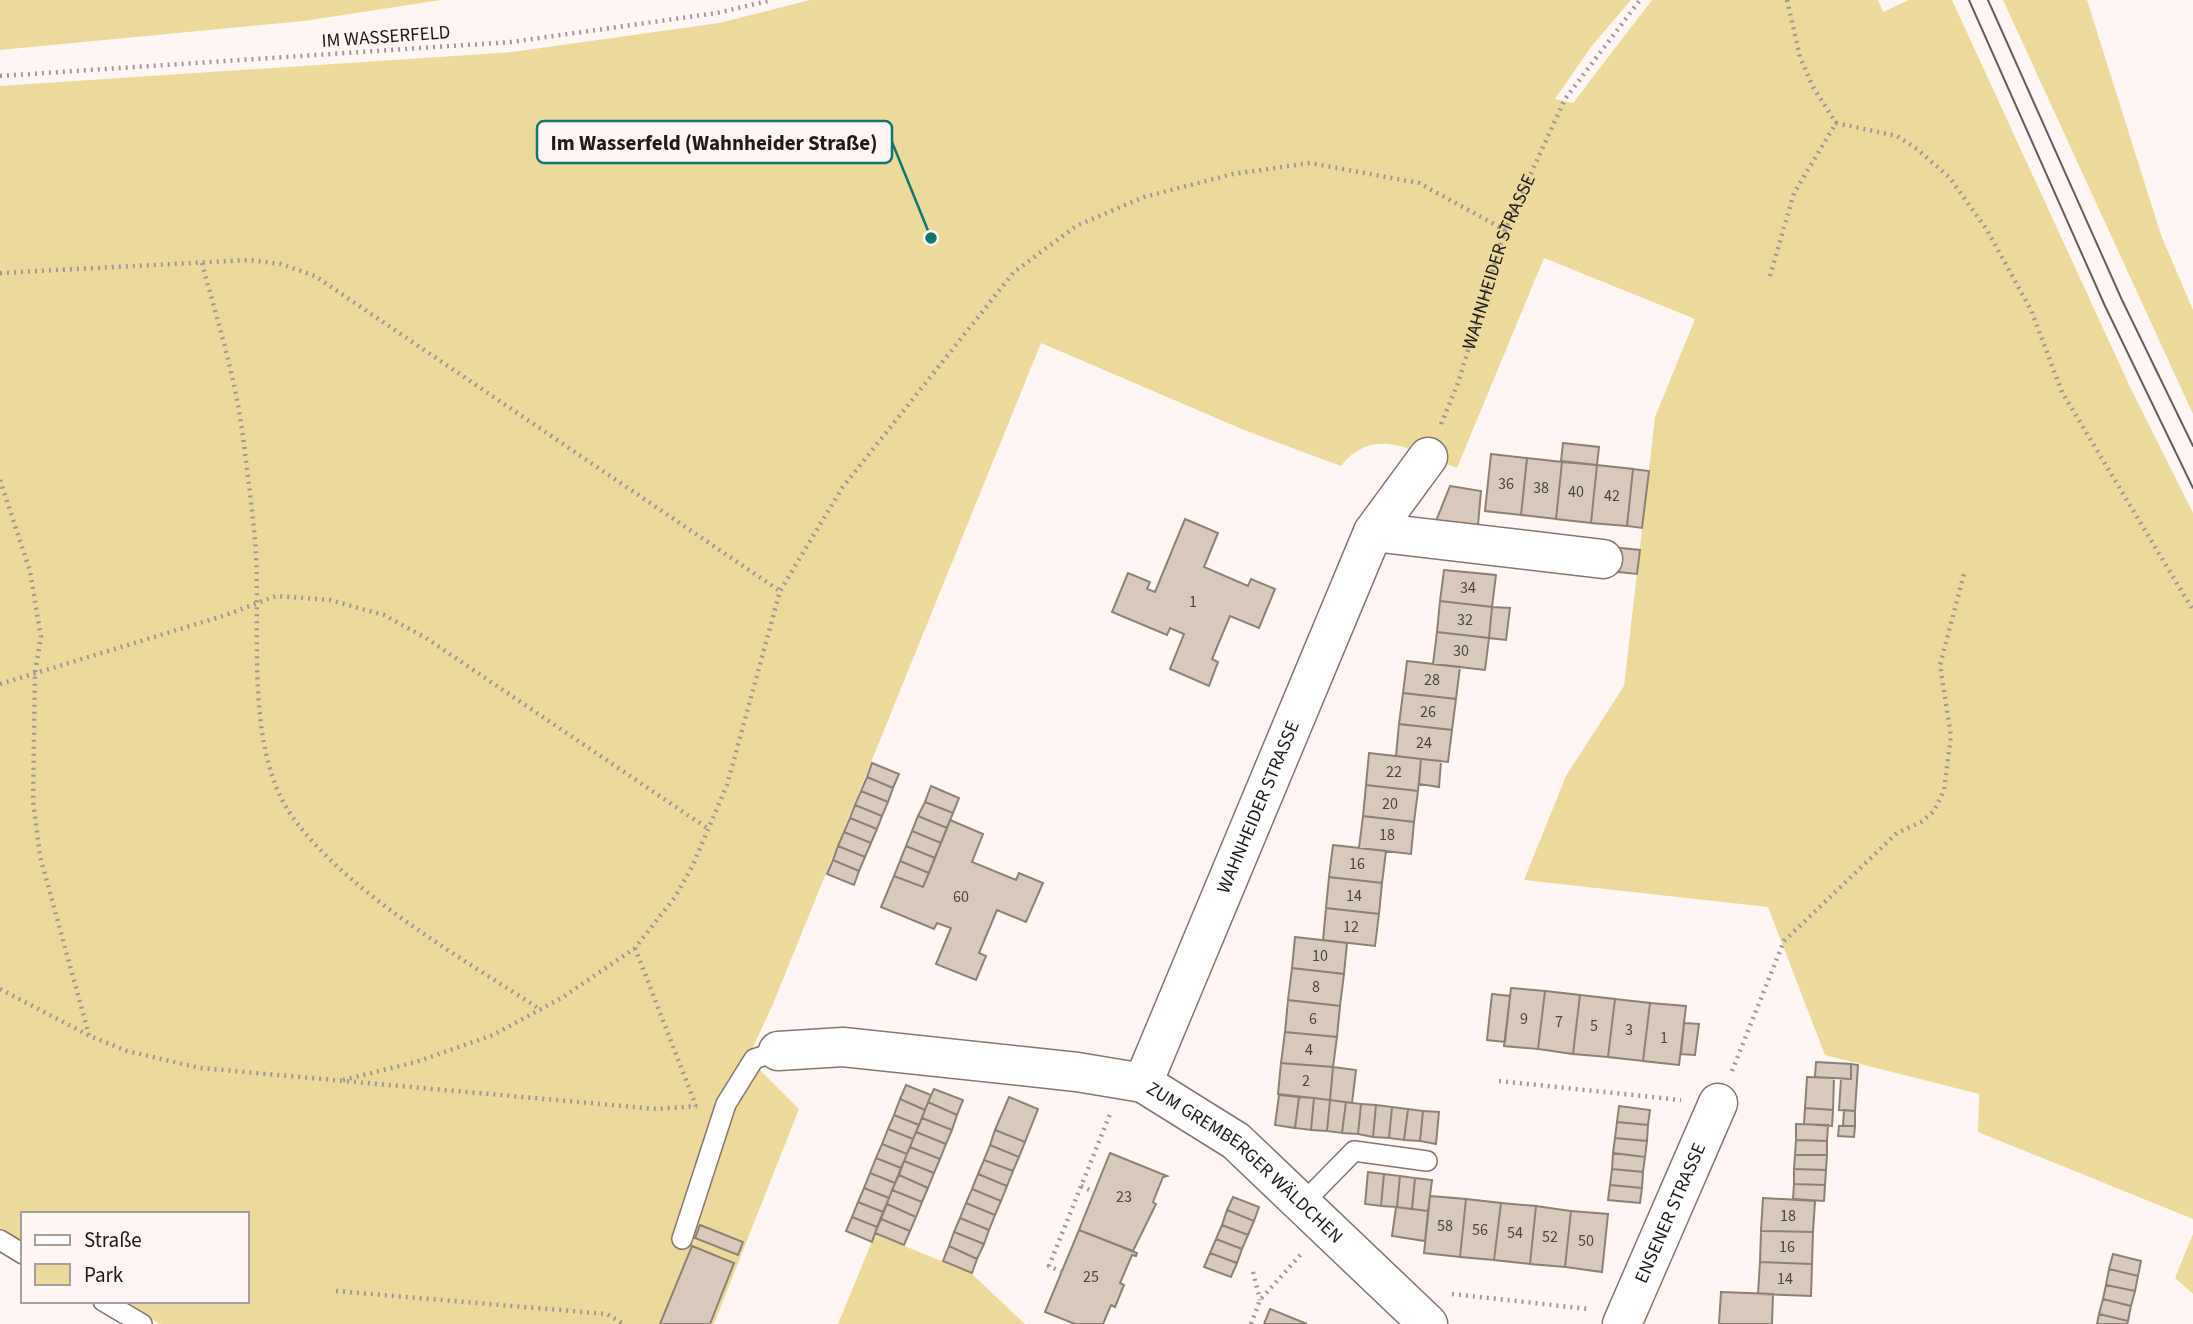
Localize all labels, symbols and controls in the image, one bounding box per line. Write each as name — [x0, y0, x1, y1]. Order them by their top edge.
street label: IM WASSERFELD — [321, 19, 451, 55]
callout: Im Wasserfeld (Wahnheider Straße) — [537, 121, 892, 163]
text: Im Wasserfeld (Wahnheider Straße) — [551, 128, 877, 158]
street label: WAHNHEIDER STRASSE — [1455, 170, 1542, 353]
house number: 36 — [1498, 473, 1514, 495]
house number: 38 — [1533, 477, 1549, 499]
house number: 40 — [1568, 481, 1584, 503]
house number: 42 — [1604, 485, 1620, 507]
house number: 34 — [1460, 577, 1476, 599]
house number: 1 — [1189, 591, 1197, 613]
house number: 32 — [1457, 609, 1473, 631]
house number: 30 — [1453, 640, 1469, 662]
house number: 28 — [1424, 669, 1440, 691]
house number: 26 — [1420, 701, 1436, 723]
street label: WAHNHEIDER STRASSE — [1210, 717, 1306, 898]
house number: 24 — [1416, 732, 1432, 754]
house number: 22 — [1386, 761, 1402, 783]
house number: 20 — [1382, 793, 1398, 815]
house number: 18 — [1379, 824, 1395, 846]
house number: 16 — [1349, 853, 1365, 875]
house number: 14 — [1346, 885, 1362, 907]
house number: 60 — [953, 886, 969, 908]
house number: 12 — [1343, 916, 1359, 938]
house number: 10 — [1312, 945, 1328, 967]
house number: 8 — [1312, 976, 1320, 998]
house number: 6 — [1309, 1008, 1317, 1030]
house number: 9 — [1520, 1008, 1528, 1030]
house number: 7 — [1555, 1011, 1563, 1033]
house number: 5 — [1590, 1015, 1598, 1037]
house number: 3 — [1625, 1019, 1633, 1041]
house number: 1 — [1660, 1027, 1668, 1049]
house number: 4 — [1305, 1039, 1313, 1061]
house number: 2 — [1302, 1070, 1310, 1092]
street label: ZUM GREMBERGER WÄLDCHEN — [1141, 1075, 1349, 1250]
street label: ENSENER STRASSE — [1628, 1139, 1713, 1287]
house number: 23 — [1116, 1186, 1132, 1208]
house number: 18 — [1780, 1205, 1796, 1227]
legend — [21, 1212, 248, 1303]
house number: 58 — [1437, 1215, 1453, 1237]
house number: 56 — [1472, 1219, 1488, 1241]
house number: 54 — [1507, 1222, 1523, 1244]
text: Straße — [84, 1225, 142, 1255]
house number: 52 — [1542, 1226, 1558, 1248]
house number: 50 — [1578, 1230, 1594, 1252]
house number: 16 — [1779, 1236, 1795, 1258]
text: Park — [84, 1260, 124, 1290]
house number: 25 — [1083, 1266, 1099, 1288]
house number: 14 — [1777, 1268, 1793, 1290]

